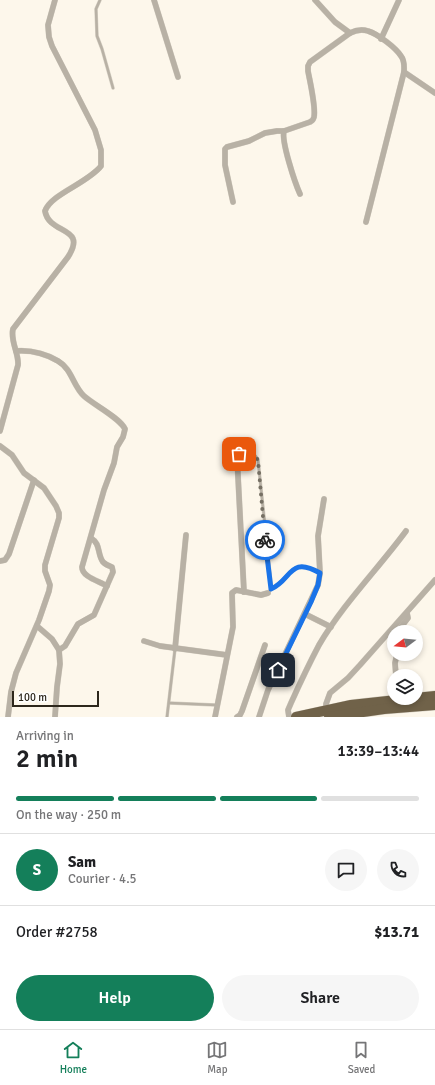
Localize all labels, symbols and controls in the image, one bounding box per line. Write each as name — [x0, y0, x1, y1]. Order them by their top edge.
pin — [222, 437, 256, 471]
icon: bag — [228, 443, 250, 465]
courier — [245, 520, 285, 560]
icon: bike — [254, 529, 276, 551]
north arrow — [387, 625, 423, 661]
map controls — [387, 625, 423, 705]
pin — [261, 653, 295, 687]
icon: home — [267, 659, 289, 681]
button: layers — [387, 669, 423, 705]
scale bar — [12, 689, 99, 708]
text: 100 m — [18, 691, 47, 704]
text: Arriving in — [16, 728, 74, 744]
text: 13:39–13:44 — [338, 742, 419, 760]
text: 2 min — [16, 743, 78, 775]
text: On the way · 250 m — [16, 807, 121, 823]
button: chat — [325, 849, 367, 891]
button: phone — [377, 849, 419, 891]
text: Sam — [68, 853, 96, 871]
text: S — [33, 861, 41, 879]
text: Courier · 4.5 — [68, 871, 137, 887]
text: Order #2758 — [16, 923, 98, 941]
text: $13.71 — [374, 923, 419, 941]
button: Help — [16, 975, 214, 1021]
button: Share — [222, 975, 419, 1021]
tab: Home — [60, 1039, 87, 1076]
tab: Map — [206, 1039, 228, 1076]
tab: Saved — [348, 1039, 375, 1076]

